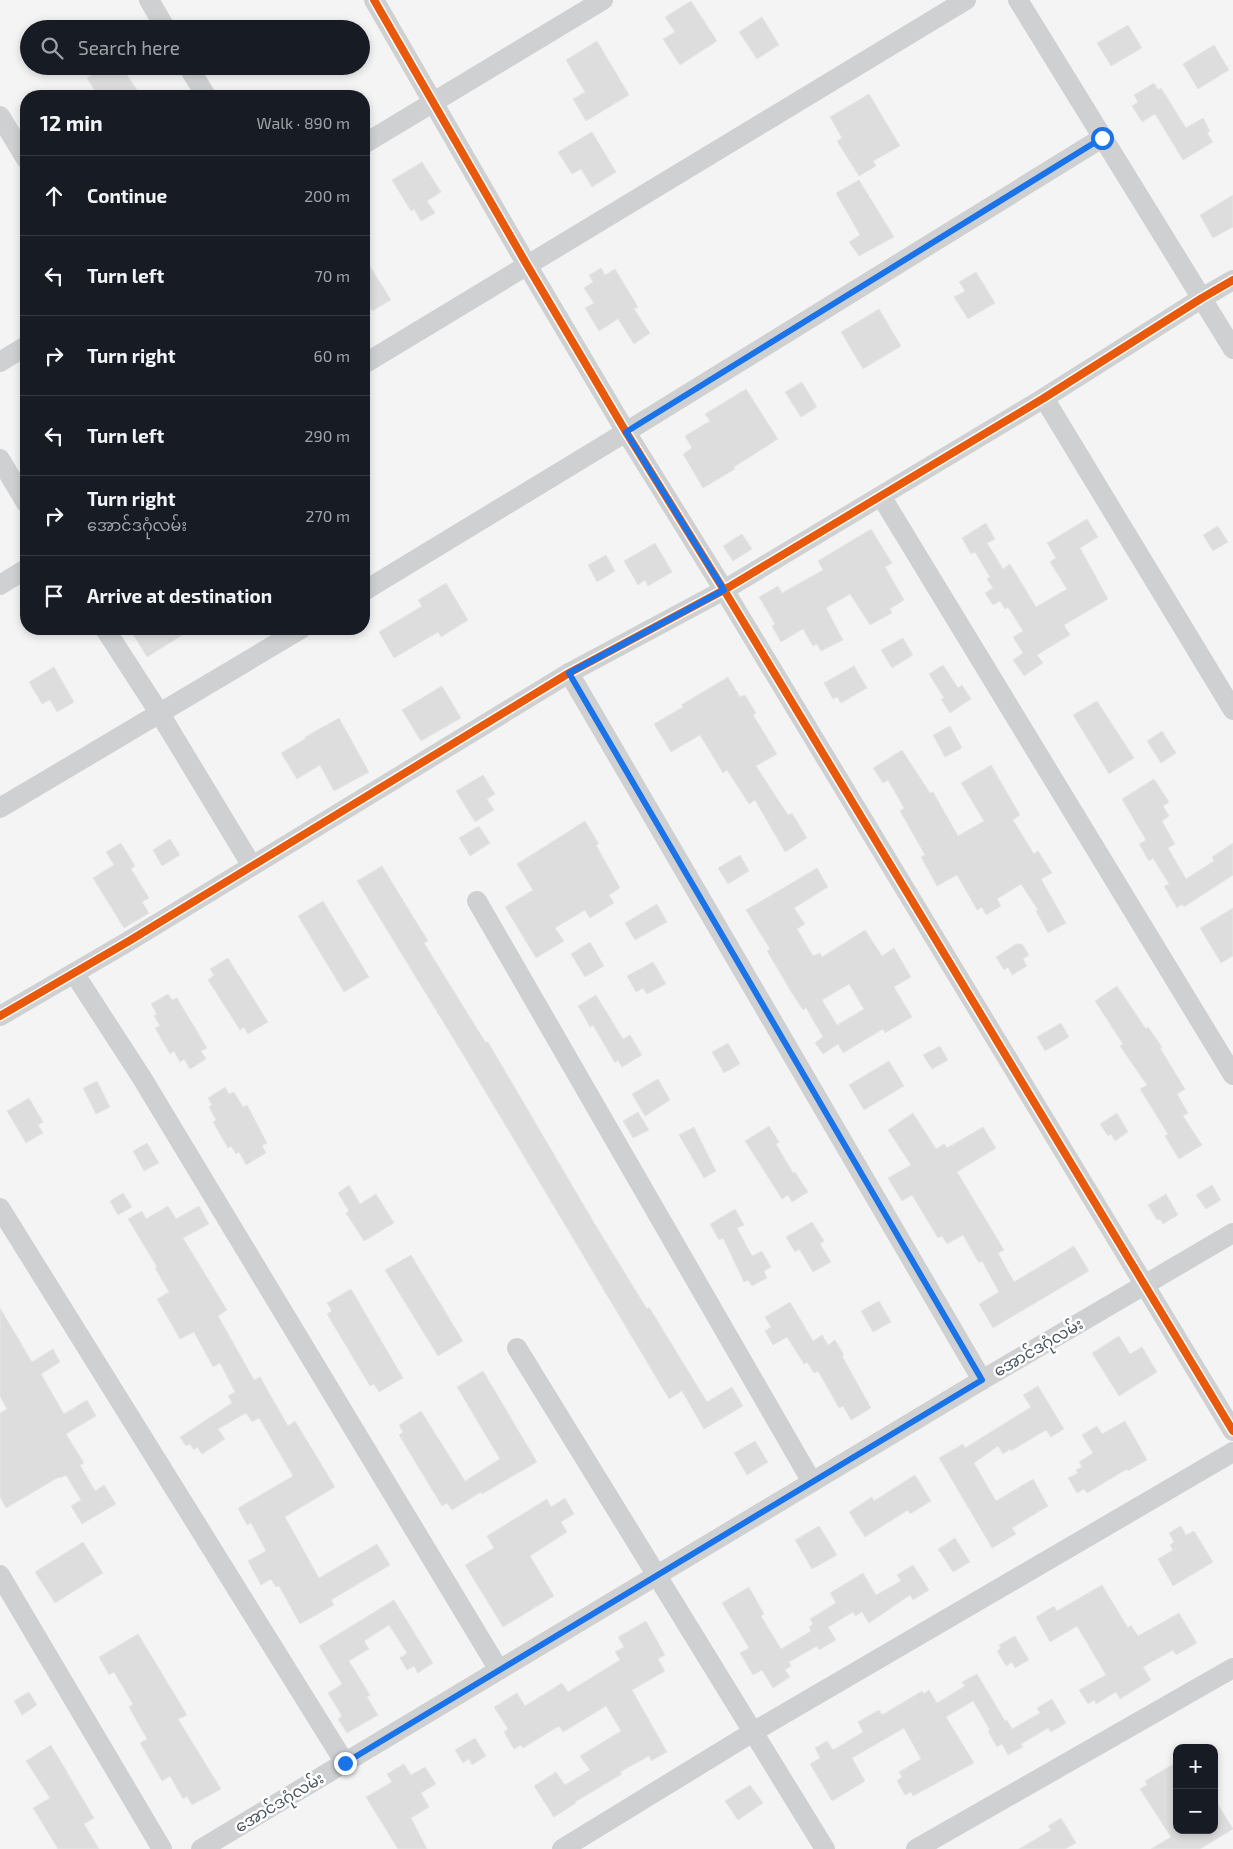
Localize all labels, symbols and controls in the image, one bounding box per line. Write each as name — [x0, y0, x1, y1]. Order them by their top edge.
search box — [20, 20, 370, 75]
icon: search — [38, 34, 66, 62]
text: Search here — [78, 36, 180, 59]
text: 12 min — [40, 110, 103, 135]
text: Walk · 890 m — [256, 113, 350, 132]
route start — [1091, 127, 1114, 150]
icon: ahead — [40, 182, 68, 210]
text: Continue — [87, 184, 167, 207]
text: 200 m — [304, 186, 350, 205]
icon: left — [40, 262, 68, 290]
text: Turn left — [87, 264, 164, 287]
text: 70 m — [315, 266, 350, 285]
icon: right — [40, 342, 68, 370]
text: Turn right — [87, 344, 175, 367]
text: 60 m — [314, 346, 350, 365]
icon: left — [40, 422, 68, 450]
text: Turn left — [87, 424, 164, 447]
text: 290 m — [305, 426, 350, 445]
text: Turn right — [87, 487, 175, 510]
icon: right — [40, 502, 68, 530]
text: 270 m — [306, 506, 350, 525]
text: အောင်ဒဂုံလမ်း — [87, 515, 187, 534]
icon: arrive — [40, 582, 68, 610]
text: Arrive at destination — [87, 584, 272, 607]
street label: အောင်ဒဂုံလမ်း — [989, 1312, 1089, 1385]
map controls — [1173, 1744, 1218, 1834]
button: + — [1173, 1744, 1218, 1789]
route end — [334, 1752, 357, 1775]
street label: အောင်ဒဂုံလမ်း — [230, 1767, 330, 1841]
button: − — [1173, 1789, 1218, 1834]

